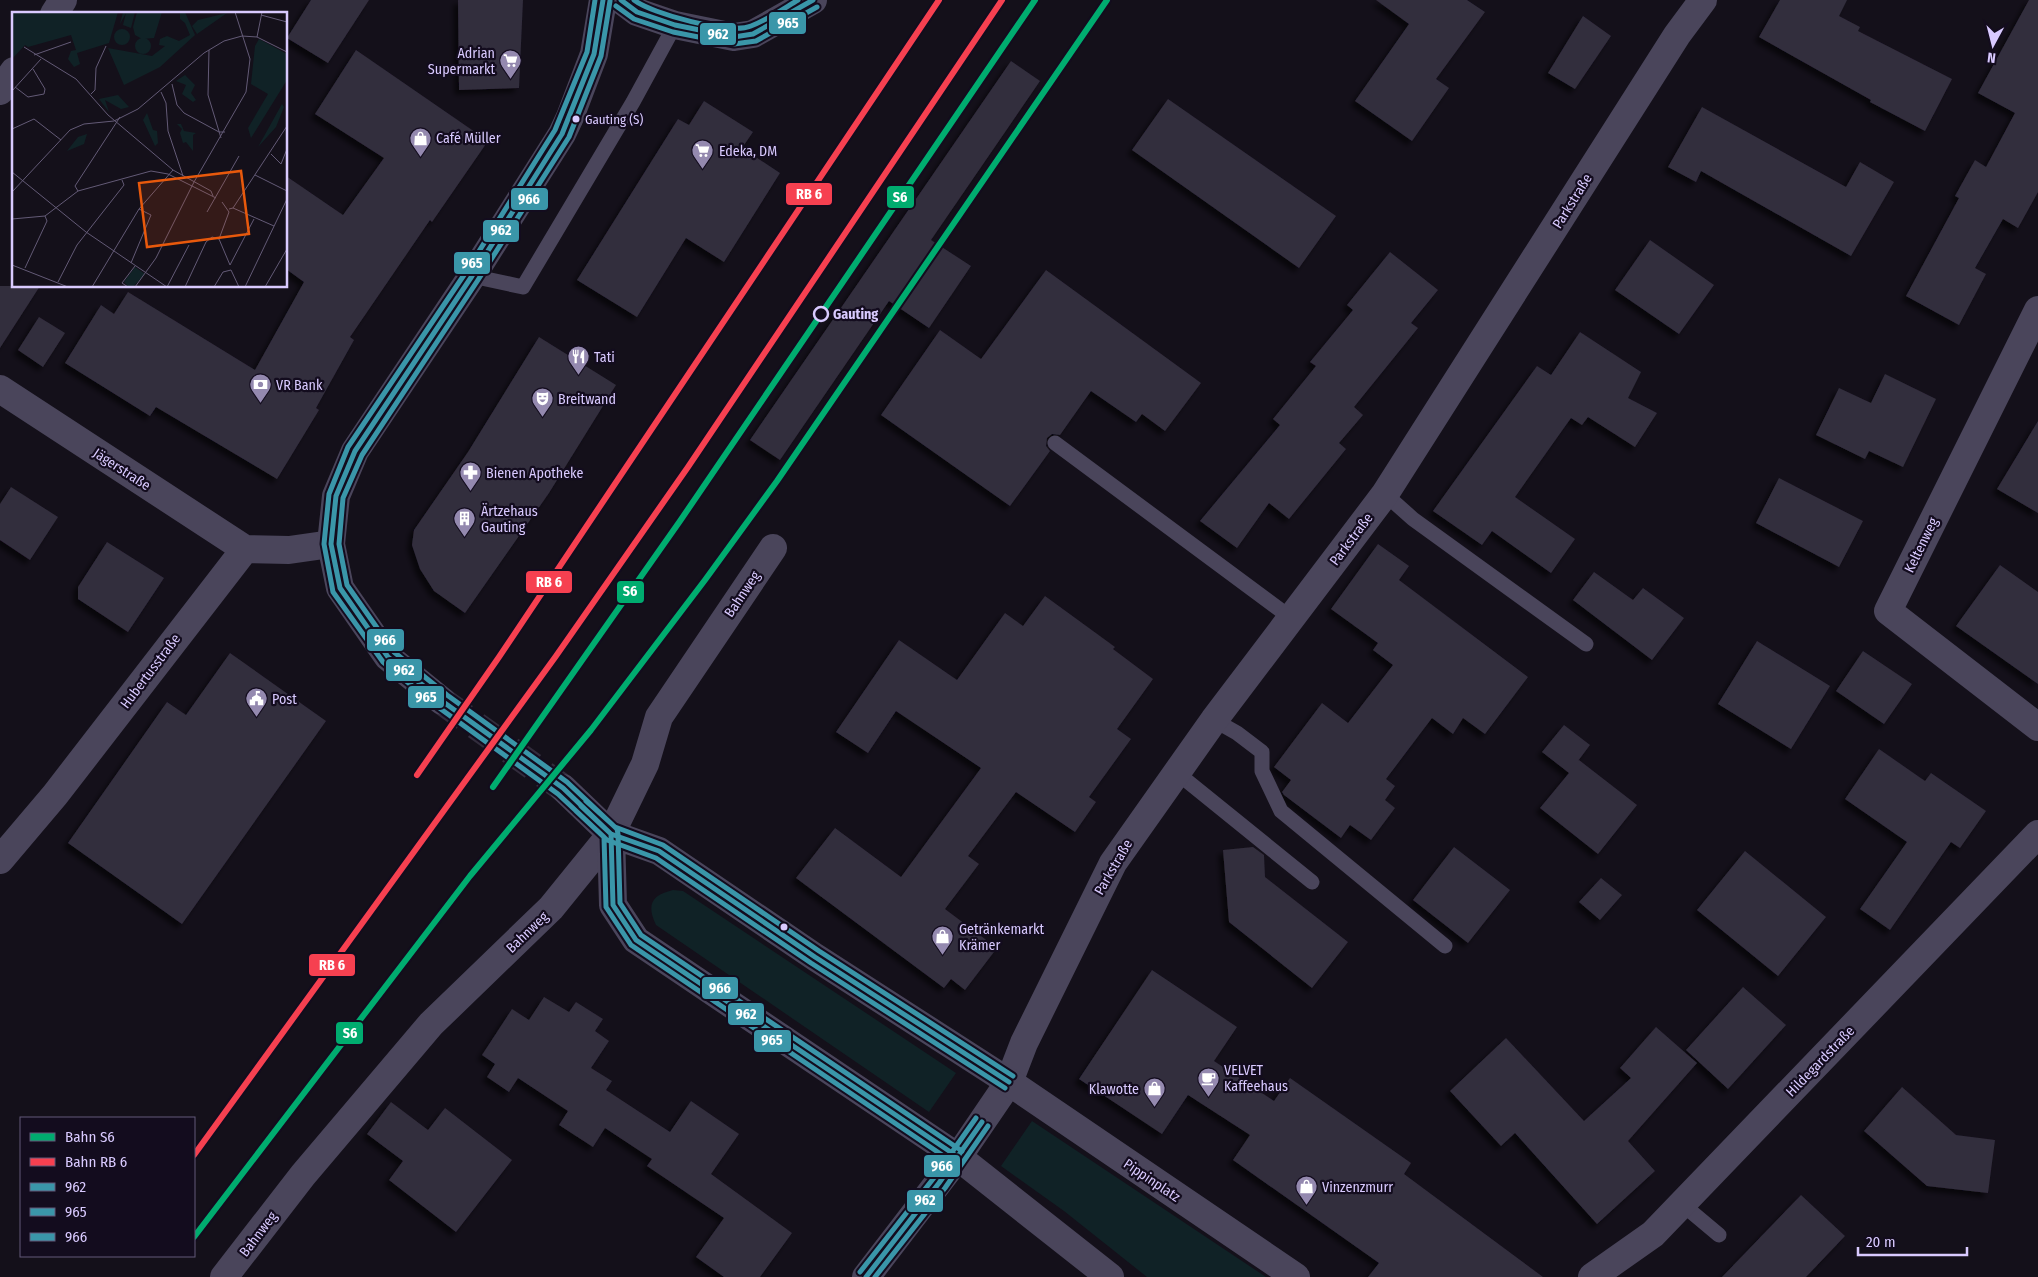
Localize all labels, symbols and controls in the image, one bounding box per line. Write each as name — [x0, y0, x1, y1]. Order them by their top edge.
line badge: 965 — [768, 11, 807, 35]
inset map — [12, 12, 288, 288]
text: 965 — [777, 15, 799, 32]
north arrow — [1968, 20, 2018, 70]
line badge: 962 — [699, 22, 737, 46]
text: 962 — [708, 26, 729, 43]
place label: Adrian Supermarkt — [428, 45, 495, 78]
text: N — [1986, 48, 1997, 66]
supermarket icon: Adrian Supermarkt — [499, 49, 523, 80]
place label: Gauting (S) — [585, 112, 643, 127]
marker: Gauting (S) — [571, 114, 581, 124]
shop icon: Café Müller — [408, 126, 432, 157]
place label: Café Müller — [436, 130, 501, 147]
supermarket icon: Edeka, DM — [691, 139, 715, 170]
place label: Edeka, DM — [719, 143, 777, 160]
street label: Parkstraße — [1549, 171, 1596, 232]
line badge: RB 6 — [785, 182, 833, 206]
line badge: S6 — [886, 185, 915, 209]
text: RB 6 — [796, 186, 822, 203]
line badge: 966 — [510, 187, 549, 211]
text: S6 — [893, 189, 907, 206]
text: 966 — [518, 191, 540, 208]
line badge: 962 — [482, 219, 520, 243]
text: 962 — [491, 222, 512, 239]
line badge: 965 — [453, 251, 491, 275]
text: 965 — [461, 255, 483, 272]
marker: Gauting — [813, 306, 829, 322]
place label: Gauting — [833, 306, 878, 323]
restaurant icon: Tati — [566, 345, 590, 376]
place label: Tati — [594, 349, 615, 366]
bank icon: VR Bank — [248, 373, 272, 404]
place label: VR Bank — [276, 377, 323, 394]
theatre icon: Breitwand — [530, 387, 554, 418]
place label: Breitwand — [558, 391, 616, 408]
street label: Jägerstraße — [90, 445, 154, 494]
pharmacy icon: Bienen Apotheke — [458, 461, 482, 492]
place label: Bienen Apotheke — [486, 465, 584, 482]
place label: Ärtzehaus Gauting — [481, 503, 538, 536]
building icon: Ärtzehaus Gauting — [453, 507, 477, 538]
street label: Parkstraße — [1326, 510, 1377, 569]
street label: Keltenweg — [1901, 515, 1942, 576]
street label: Bahnweg — [721, 568, 764, 621]
line badge: RB 6 — [525, 570, 573, 594]
text: RB 6 — [536, 574, 562, 591]
line badge: S6 — [616, 580, 645, 604]
text: S6 — [623, 583, 637, 600]
line badge: 966 — [366, 628, 405, 652]
street label: Hubertusstraße — [117, 631, 184, 712]
text: 966 — [374, 632, 396, 649]
line badge: 962 — [385, 658, 423, 682]
text: 962 — [394, 662, 415, 679]
line badge: 965 — [407, 685, 445, 709]
public building icon: Post — [244, 687, 268, 718]
text: 965 — [415, 689, 437, 706]
place label: Post — [272, 691, 297, 708]
street label: Parkstraße — [1091, 836, 1136, 898]
street label: Bahnweg — [503, 908, 552, 957]
place label: Getränkemarkt Krämer — [959, 921, 1045, 954]
unlabelled marker — [779, 922, 789, 932]
shop icon: Getränkemarkt Krämer — [931, 925, 955, 956]
line badge: RB 6 — [308, 953, 356, 977]
text: RB 6 — [319, 957, 345, 974]
line badge: 966 — [701, 976, 739, 1000]
text: 966 — [709, 980, 731, 997]
line badge: 962 — [727, 1002, 765, 1026]
text: 962 — [736, 1006, 757, 1023]
line badge: S6 — [335, 1021, 364, 1045]
street label: Hildegardstraße — [1782, 1022, 1858, 1100]
text: S6 — [343, 1025, 357, 1042]
line badge: 965 — [753, 1029, 792, 1053]
text: 965 — [761, 1032, 783, 1049]
place label: VELVET Kaffeehaus — [1224, 1062, 1288, 1095]
cafe icon: VELVET Kaffeehaus — [1196, 1066, 1220, 1097]
shop icon: Klawotte — [1143, 1077, 1167, 1108]
place label: Klawotte — [1089, 1081, 1139, 1098]
legend — [20, 1117, 195, 1257]
text: Bahn S6 — [65, 1128, 115, 1146]
text: Bahn RB 6 — [65, 1153, 127, 1171]
line badge: 966 — [923, 1154, 961, 1178]
street label: Pippinplatz — [1120, 1155, 1184, 1206]
text: 966 — [931, 1158, 953, 1175]
shop icon: Vinzenzmurr — [1294, 1175, 1318, 1206]
text: 962 — [65, 1178, 87, 1196]
place label: Vinzenzmurr — [1322, 1179, 1393, 1196]
line badge: 962 — [906, 1189, 944, 1213]
text: 962 — [915, 1192, 936, 1209]
text: 965 — [65, 1203, 87, 1221]
street label: Bahnweg — [236, 1208, 281, 1260]
scale bar — [1858, 1224, 1967, 1256]
text: 966 — [65, 1228, 87, 1246]
text: 20 m — [1866, 1233, 1896, 1251]

